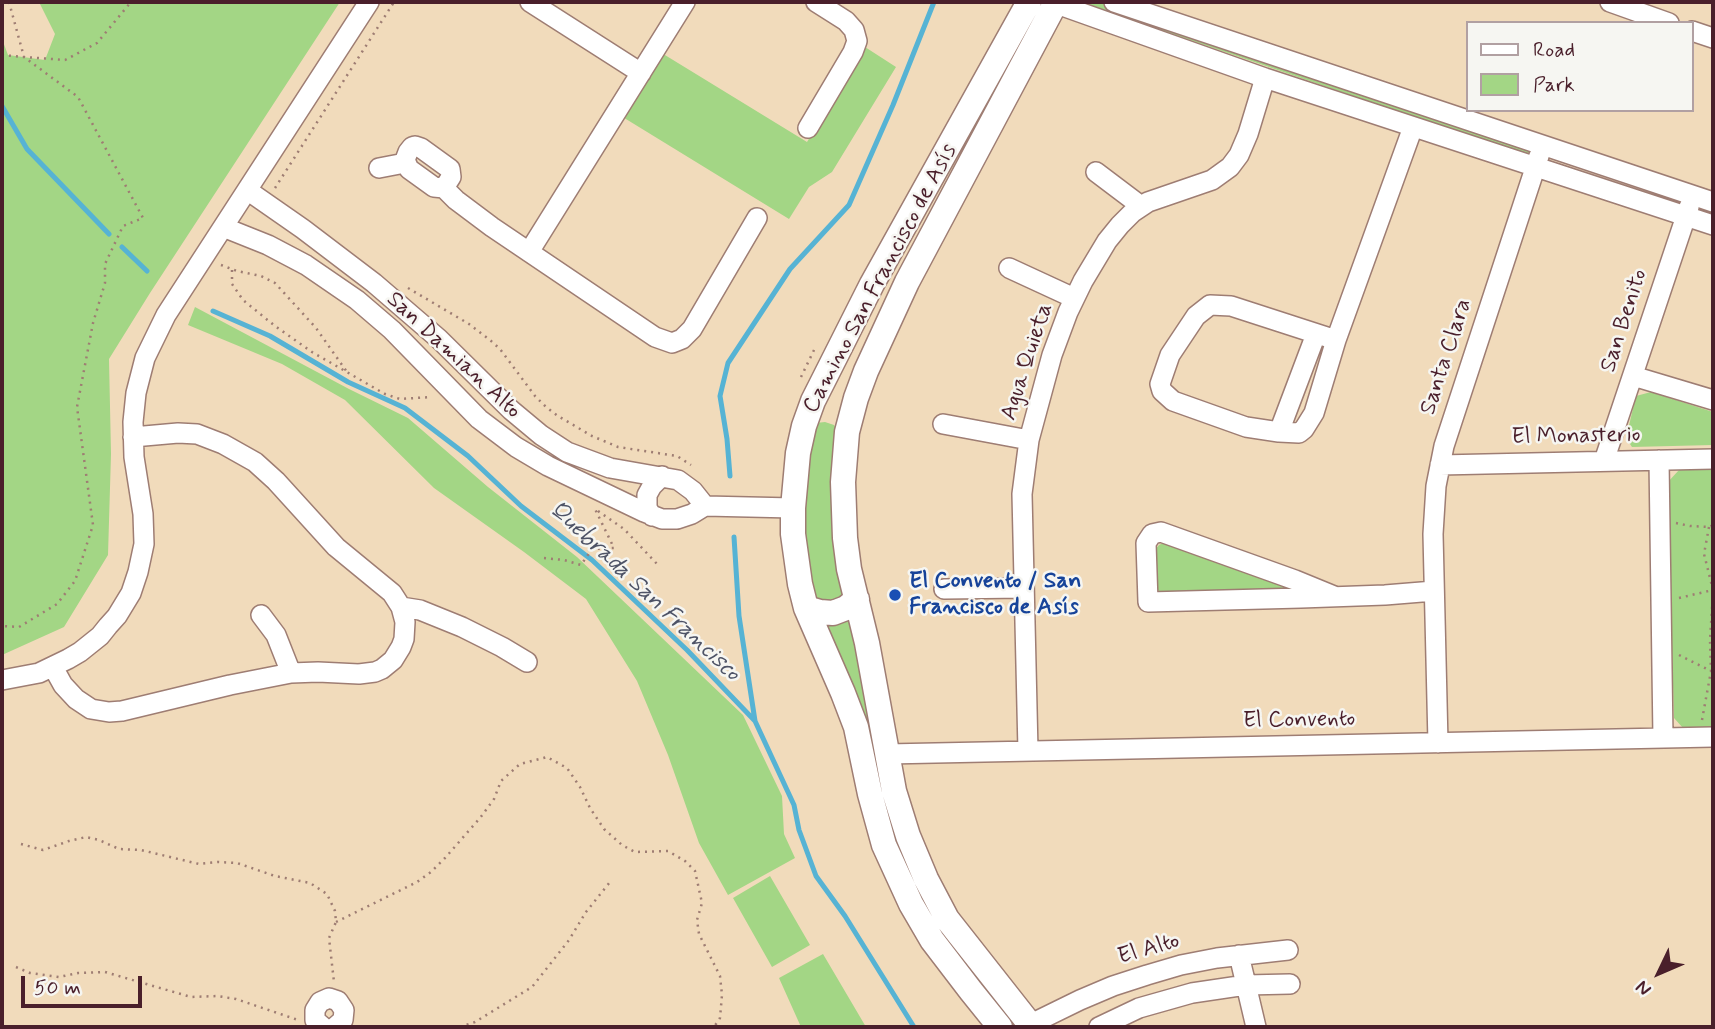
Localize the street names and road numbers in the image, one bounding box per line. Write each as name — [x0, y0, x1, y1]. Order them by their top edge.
street label: Camino San Francisco de Asís — [798, 139, 964, 419]
street label: San Benito — [1595, 266, 1655, 376]
street label: San Damian Alto — [380, 287, 526, 425]
street label: Santa Clara — [1415, 296, 1479, 418]
street label: Agua Quieta — [996, 300, 1060, 424]
street label: El Monasterio — [1511, 422, 1641, 452]
street label: El Convento — [1243, 706, 1355, 736]
street label: El Alto — [1115, 928, 1183, 972]

